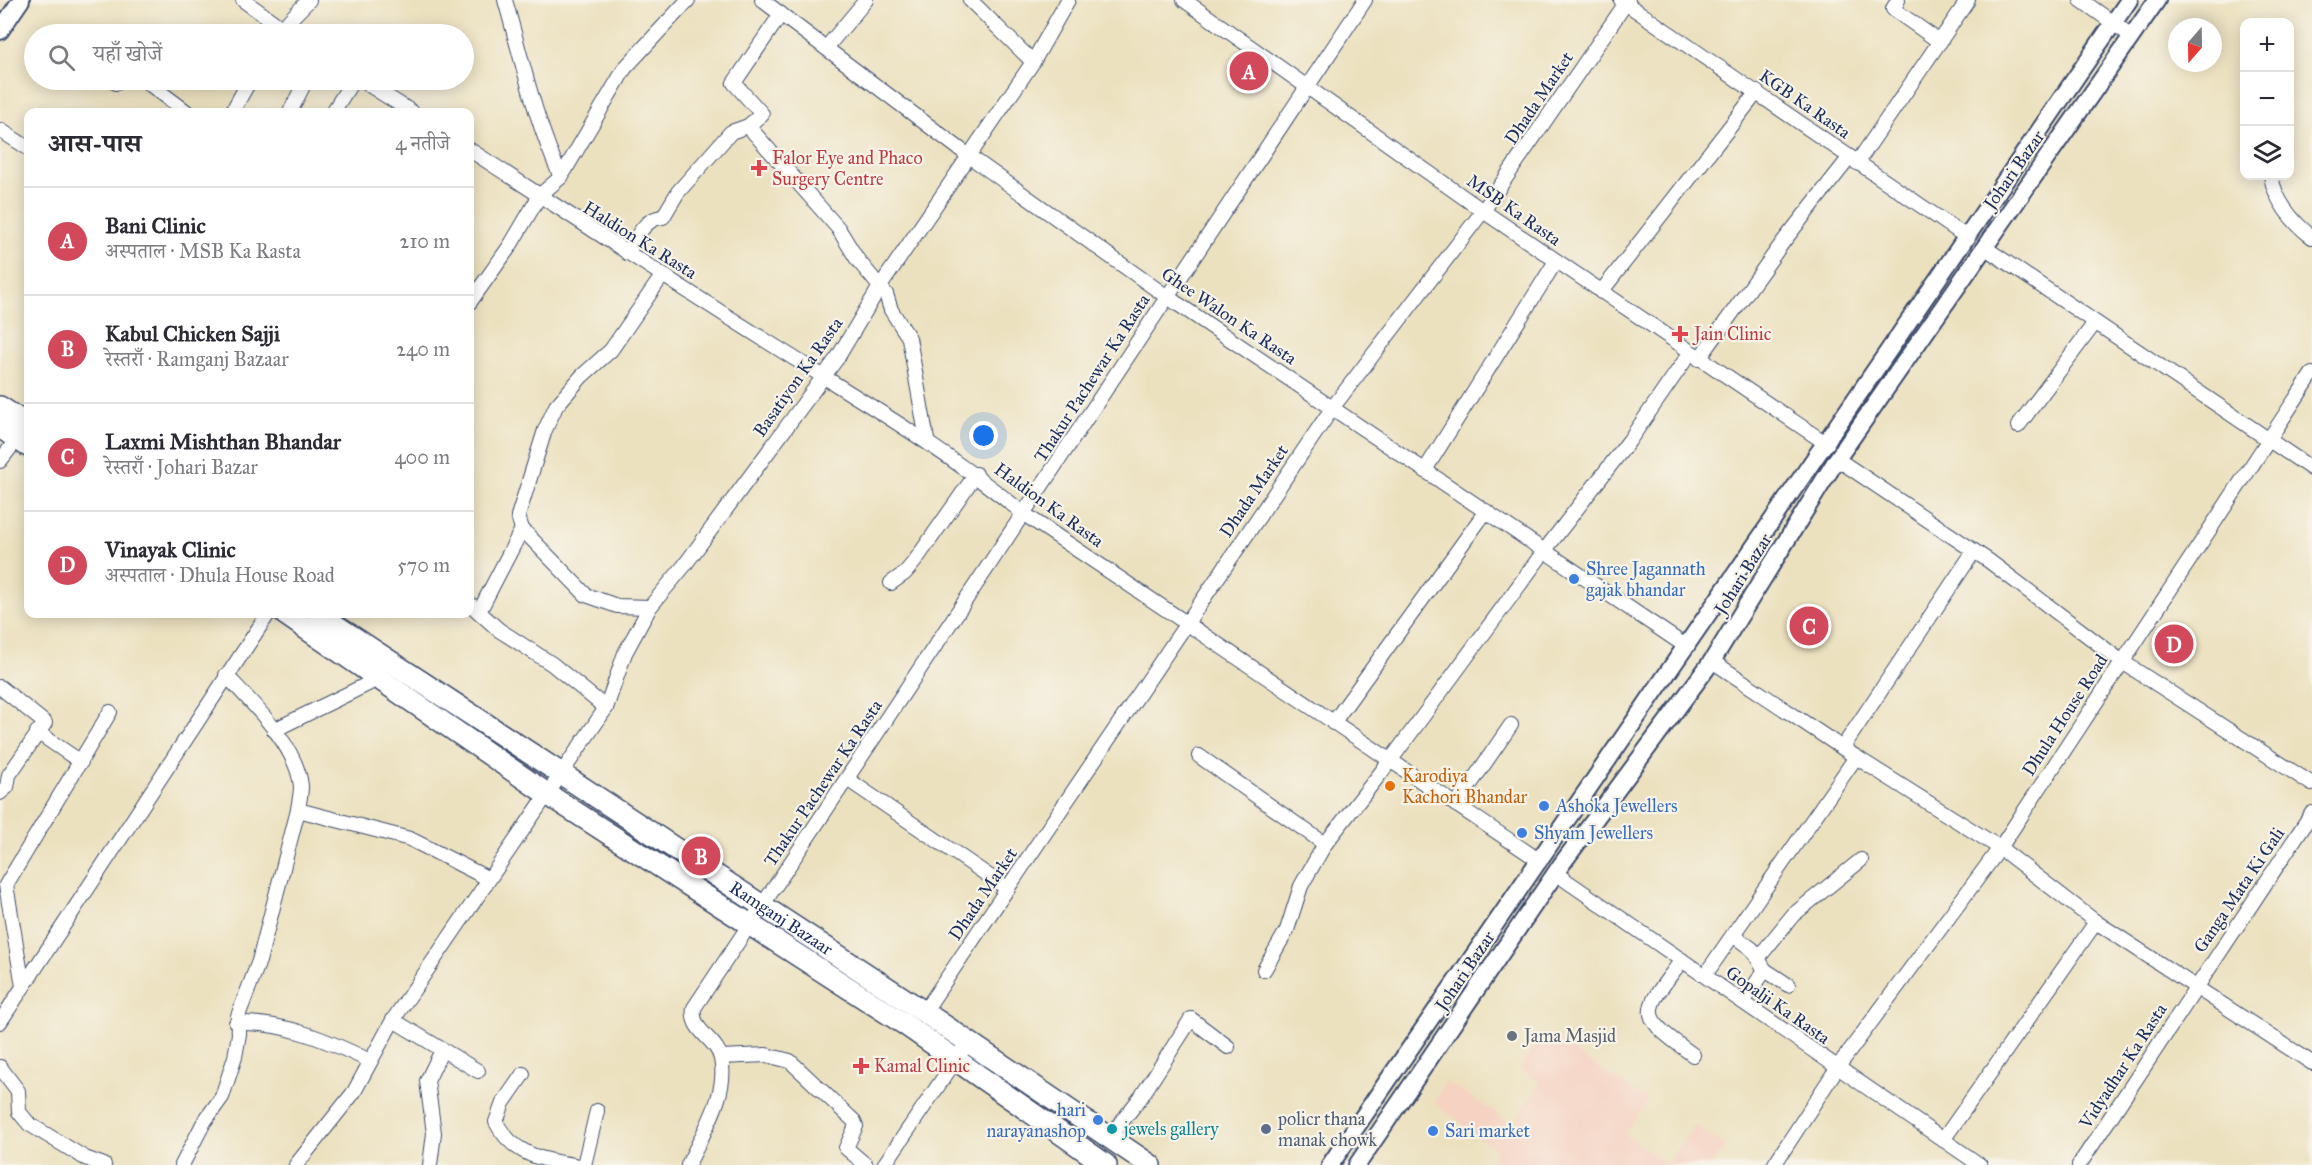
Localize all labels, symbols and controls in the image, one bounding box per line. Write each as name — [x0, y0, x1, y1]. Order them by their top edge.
north arrow — [2168, 18, 2222, 72]
map controls — [2240, 18, 2294, 180]
button: + — [2240, 18, 2294, 72]
search box — [24, 24, 474, 90]
text: यहाँ खोजें — [93, 40, 162, 67]
icon: search — [45, 41, 78, 74]
street label: Dhada Market — [1500, 47, 1578, 149]
pin: A — [1230, 48, 1268, 94]
street label: KGB Ka Rasta — [1755, 65, 1855, 144]
button: − — [2240, 72, 2294, 126]
street label: Johari Bazar — [1978, 126, 2050, 216]
button: layers — [2240, 126, 2294, 180]
text: आस-पास — [48, 127, 141, 159]
text: 4 नतीजे — [395, 131, 450, 155]
place label: Falor Eye and Phaco Surgery Centre — [772, 147, 923, 191]
marker: Falor Eye and Phaco Surgery Centre — [750, 159, 768, 177]
street label: MSB Ka Rasta — [1463, 170, 1566, 251]
street label: Haldion Ka Rasta — [579, 196, 701, 284]
text: Bani Clinic — [105, 212, 206, 239]
text: A — [61, 229, 74, 253]
text: 210 m — [400, 229, 450, 253]
text: अस्पताल · MSB Ka Rasta — [105, 239, 301, 263]
street label: Ghee Walon Ka Rasta — [1157, 263, 1301, 370]
street label: Thakur Pachewar Ka Rasta — [1029, 289, 1155, 466]
street label: Basatiyon Ka Rasta — [749, 313, 848, 441]
text: Kabul Chicken Sajji — [105, 320, 280, 347]
place label: Jain Clinic — [1692, 323, 1772, 346]
marker: Jain Clinic — [1671, 325, 1689, 343]
text: B — [61, 337, 74, 361]
text: 240 m — [396, 337, 450, 361]
text: रेस्तराँ · Ramganj Bazaar — [105, 347, 289, 371]
your location — [969, 421, 998, 450]
text: Laxmi Mishthan Bhandar — [105, 428, 341, 455]
street label: Dhada Market — [1215, 440, 1293, 542]
text: C — [61, 445, 74, 469]
text: 400 m — [394, 445, 450, 469]
text: रेस्तराँ · Johari Bazar — [105, 455, 258, 479]
street label: Haldion Ka Rasta — [990, 458, 1108, 552]
street label: Johari Bazar — [1708, 529, 1778, 621]
text: Vinayak Clinic — [105, 536, 236, 563]
text: D — [60, 553, 75, 577]
text: 570 m — [397, 553, 450, 577]
place label: Shree Jagannath gajak bhandar — [1586, 558, 1706, 602]
text: अस्पताल · Dhula House Road — [105, 563, 335, 587]
marker: Shree Jagannath gajak bhandar — [1567, 572, 1581, 586]
pin: C — [1790, 604, 1828, 648]
pin: D — [2154, 622, 2194, 666]
street label: Dhula House Road — [2018, 650, 2112, 780]
street label: Thakur Pachewar Ka Rasta — [759, 695, 887, 870]
place label: Karodiya Kachori Bhandar — [1402, 765, 1528, 808]
marker: Karodiya Kachori Bhandar — [1383, 779, 1397, 793]
place label: Ashoka Jewellers — [1555, 795, 1678, 818]
marker: Ashoka Jewellers — [1537, 799, 1551, 813]
place label: Shyam Jewellers — [1534, 822, 1653, 845]
street label: Ganga Mata Ki Gali — [2189, 823, 2290, 957]
marker: Shyam Jewellers — [1515, 826, 1529, 840]
pin: B — [682, 834, 720, 878]
street label: Dhada Market — [944, 843, 1022, 945]
street label: Ramganj Bazaar — [725, 876, 837, 960]
street label: Johari Bazar — [1429, 927, 1501, 1017]
street label: Gopalji Ka Rasta — [1722, 961, 1835, 1049]
street label: Vidyadhar Ka Rasta — [2074, 999, 2172, 1133]
place label: Jama Masjid — [1522, 1025, 1616, 1048]
marker: Jama Masjid — [1505, 1029, 1519, 1043]
place label: Kamal Clinic — [874, 1055, 971, 1077]
marker: Kamal Clinic — [852, 1057, 870, 1075]
place label: hari narayanashop — [987, 1099, 1086, 1142]
place label: policr thana manak chowk — [1277, 1108, 1378, 1151]
marker: hari narayanashop — [1091, 1113, 1105, 1127]
place label: jewels gallery — [1121, 1118, 1219, 1141]
place label: Sari market — [1445, 1120, 1531, 1142]
marker: jewels gallery — [1105, 1122, 1119, 1136]
marker: policr thana manak chowk — [1259, 1122, 1273, 1136]
marker: Sari market — [1426, 1124, 1440, 1138]

